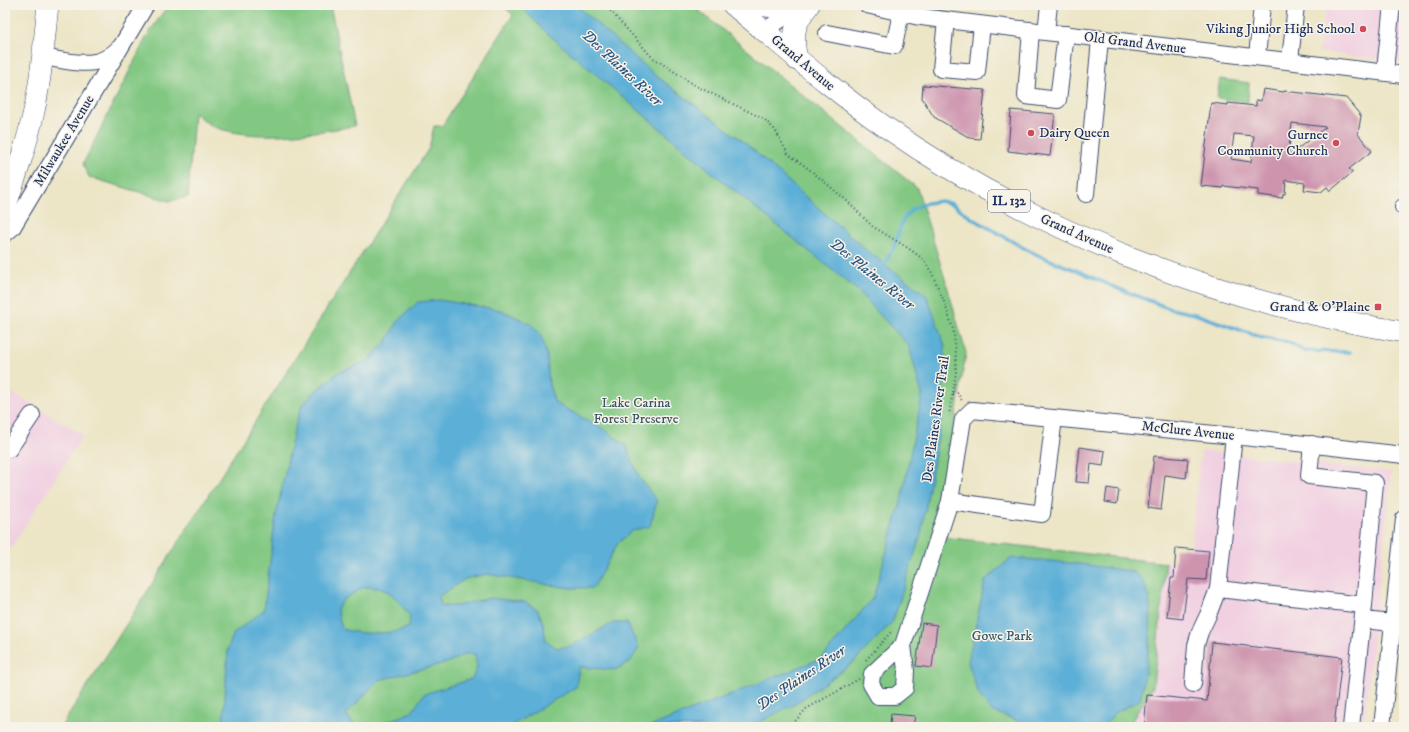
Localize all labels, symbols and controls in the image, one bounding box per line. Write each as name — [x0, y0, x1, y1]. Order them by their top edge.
place label: Viking Junior High School — [1205, 20, 1356, 38]
marker: Viking Junior High School — [1358, 24, 1368, 34]
water label: Des Plaines River — [578, 26, 667, 111]
street label: Old Grand Avenue — [1083, 28, 1187, 58]
street label: Grand Avenue — [767, 31, 839, 95]
street label: Milwaukee Avenue — [30, 92, 99, 190]
place label: Dairy Queen — [1039, 124, 1111, 142]
place label: Gurnee Community Church — [1217, 126, 1329, 160]
marker: Dairy Queen — [1026, 128, 1036, 138]
marker: Gurnee Community Church — [1331, 138, 1341, 148]
road number: IL 132 — [988, 190, 1030, 212]
street label: Grand Avenue — [1037, 210, 1117, 258]
water label: Des Plaines River — [826, 234, 919, 315]
place label: Grand & O'Plaine — [1270, 298, 1370, 316]
marker: Grand & O'Plaine — [1373, 302, 1383, 312]
street label: Des Plaines River Trail — [918, 354, 954, 483]
park label: Lake Carina Forest Preserve — [594, 394, 679, 428]
street label: McClure Avenue — [1141, 417, 1235, 445]
park label: Gowe Park — [972, 627, 1032, 645]
water label: Des Plaines River — [753, 640, 851, 715]

